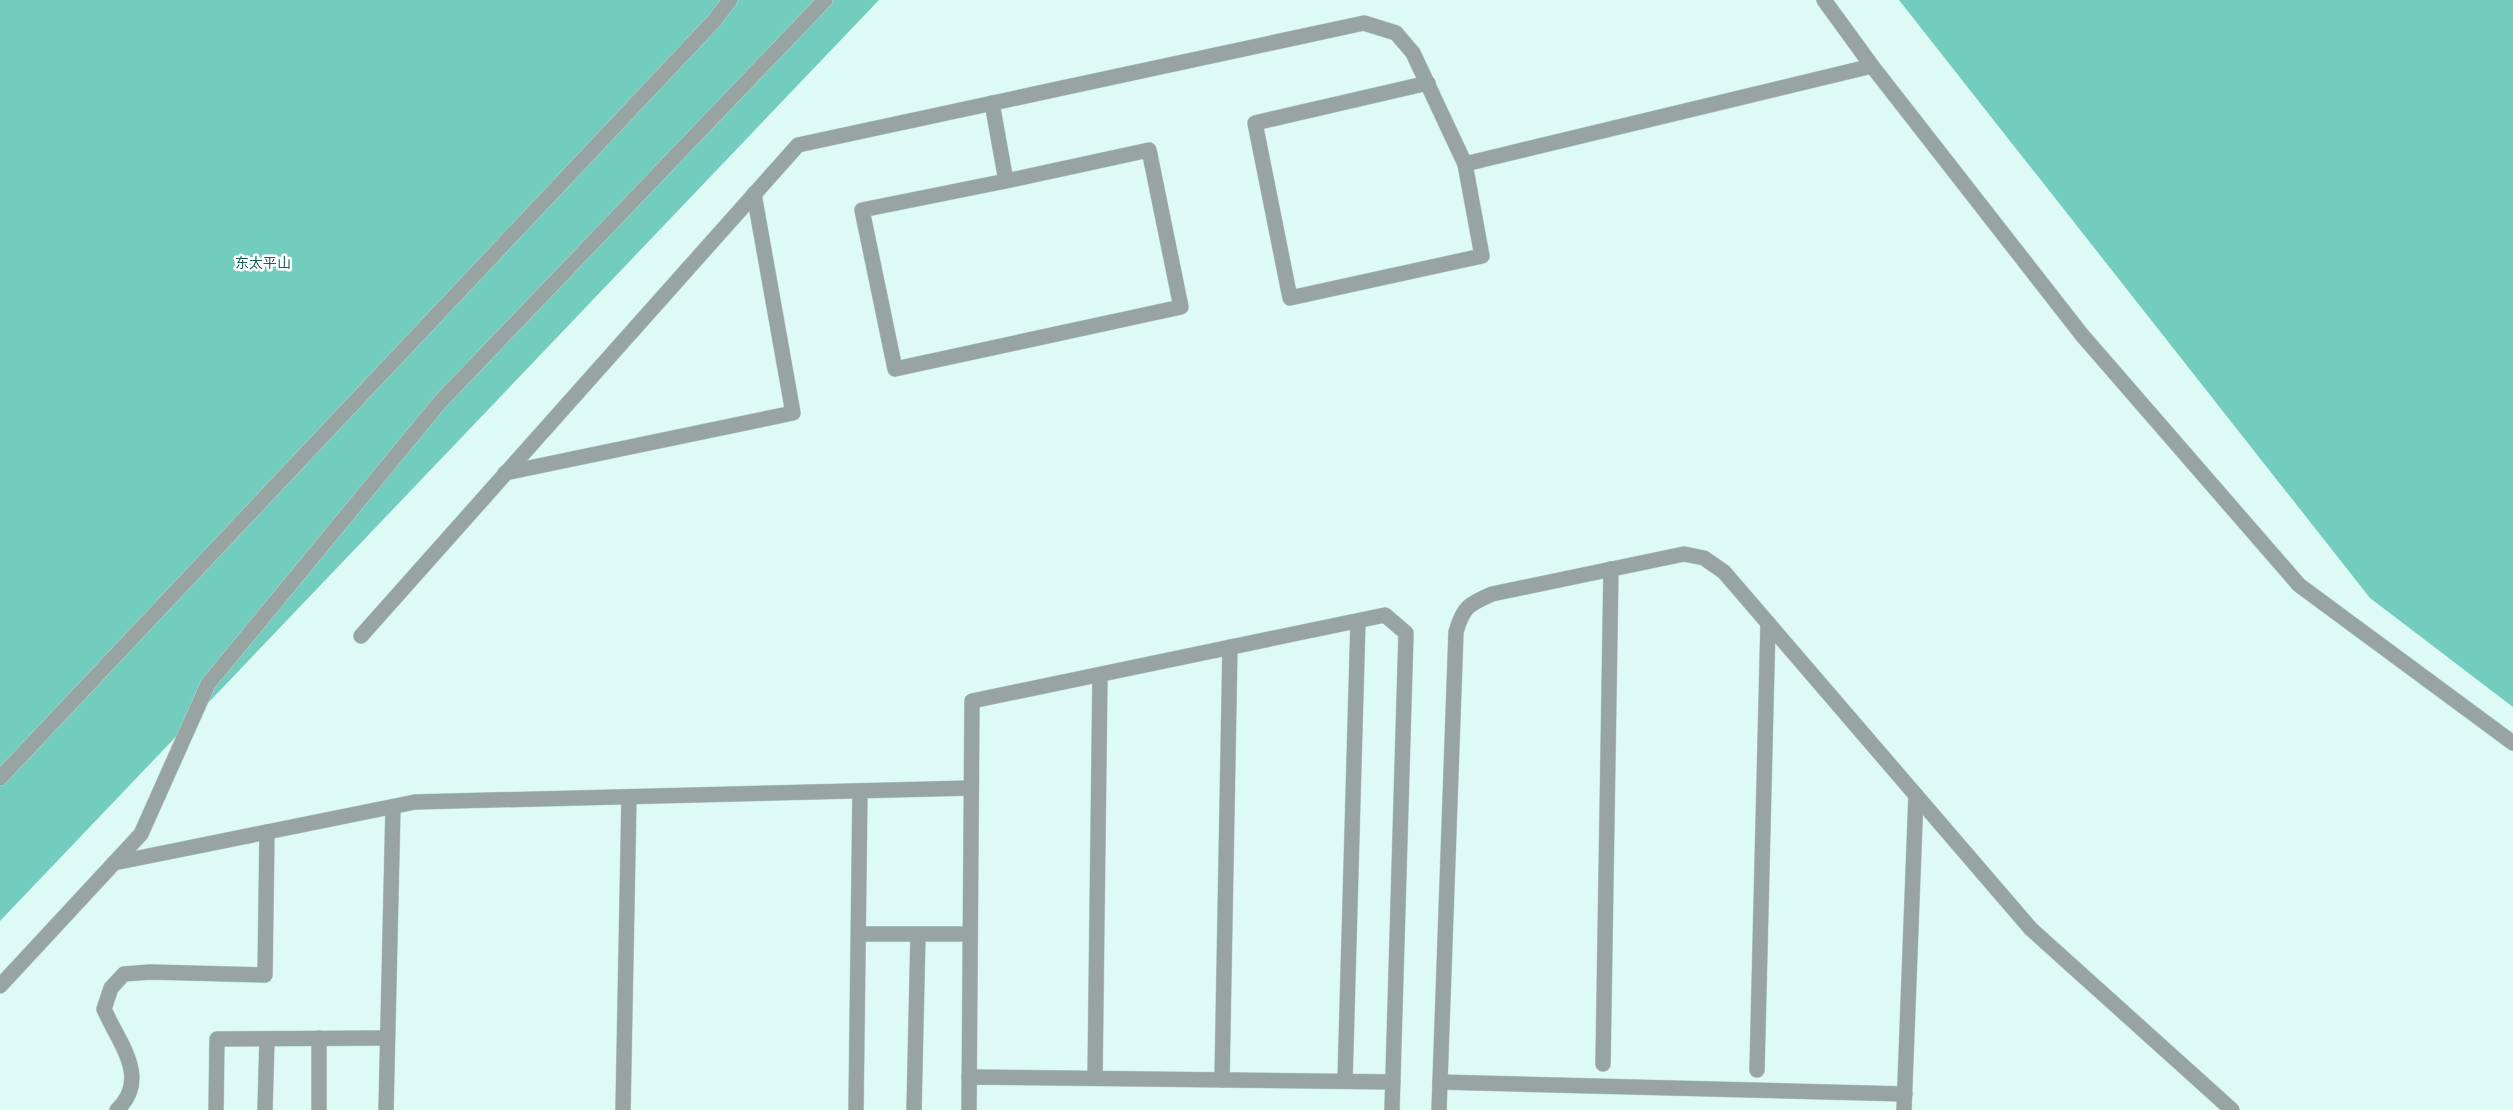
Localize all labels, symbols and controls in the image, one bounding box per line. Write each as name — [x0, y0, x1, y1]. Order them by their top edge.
park label: 东太平山 — [235, 255, 291, 272]

